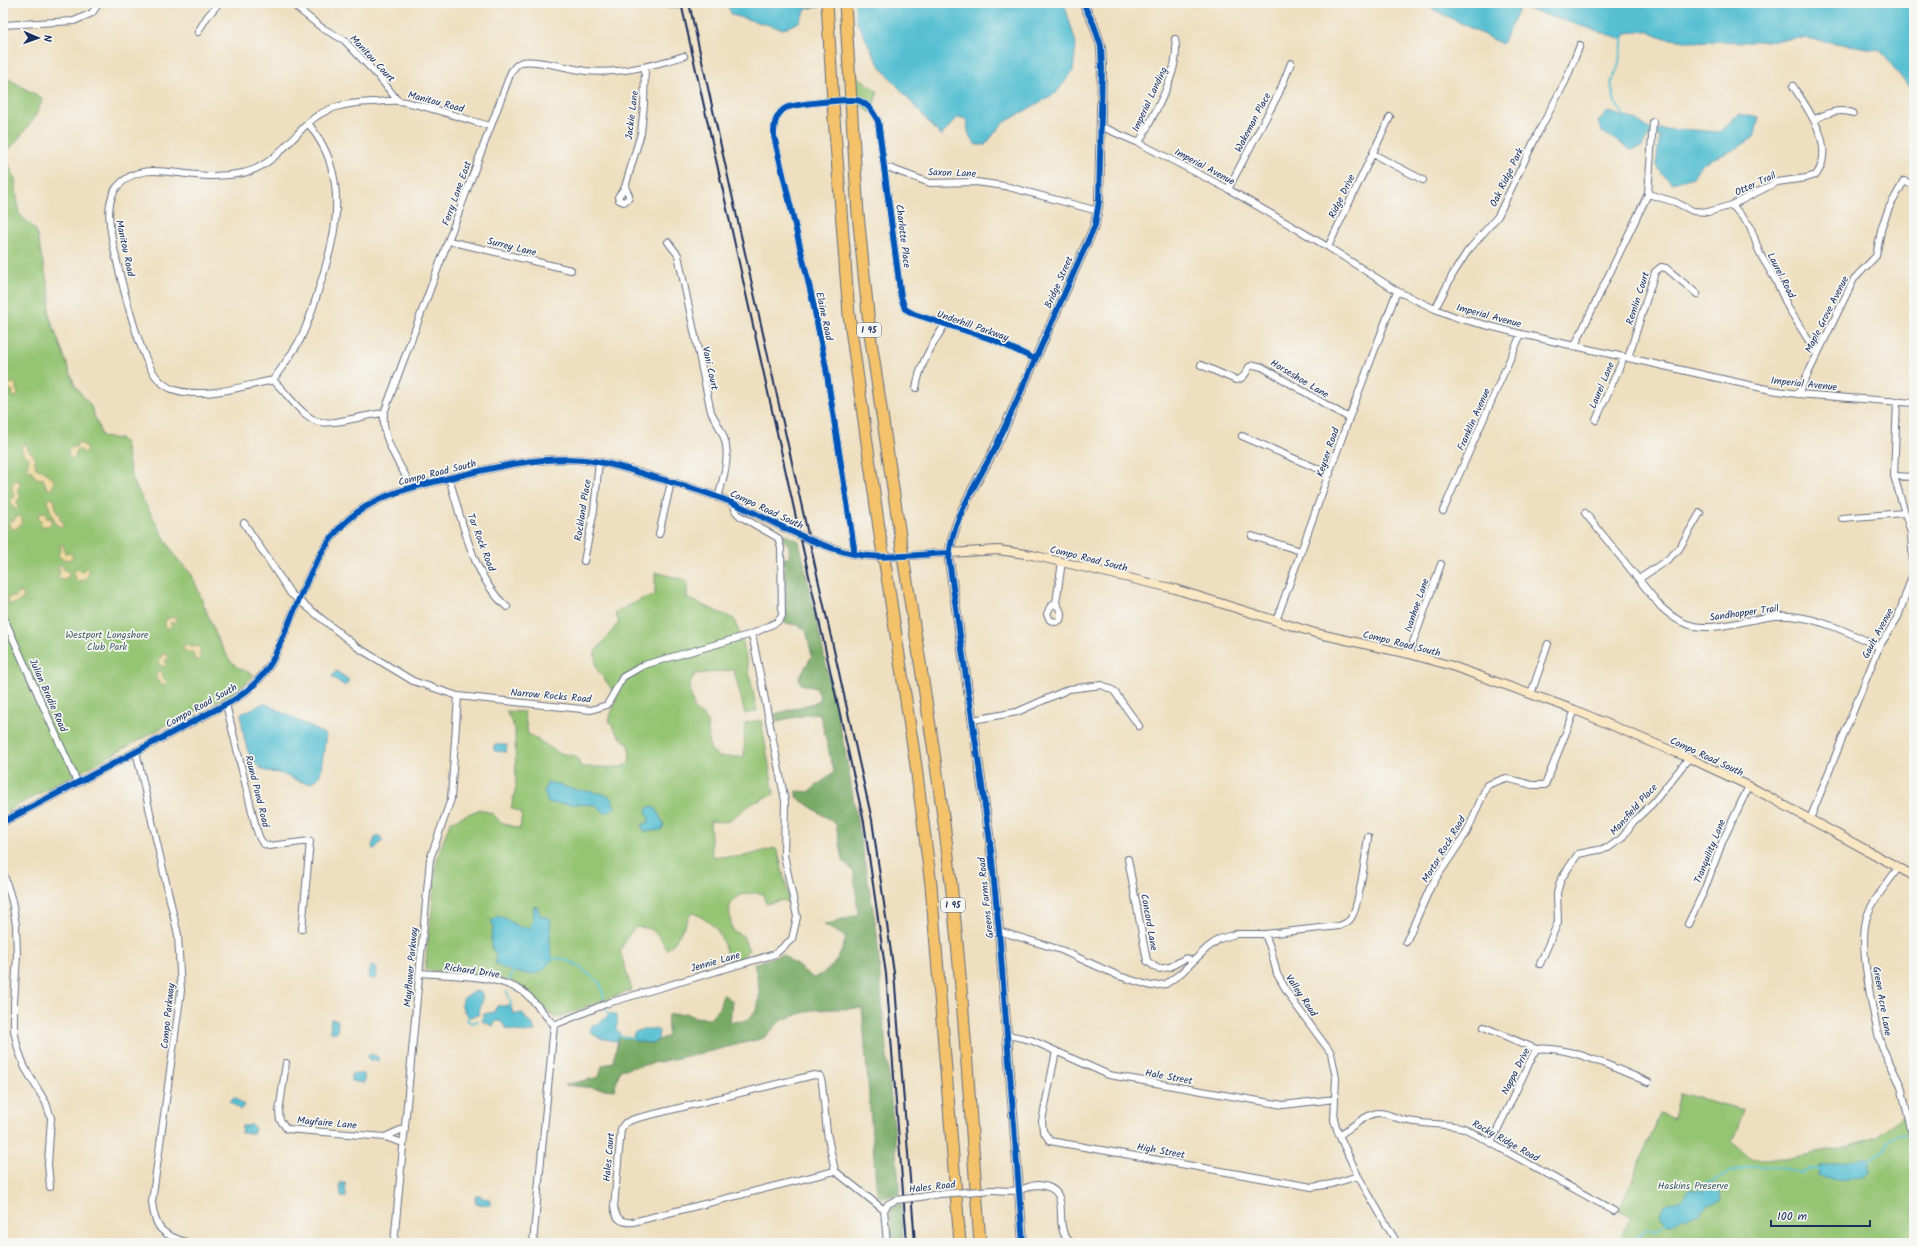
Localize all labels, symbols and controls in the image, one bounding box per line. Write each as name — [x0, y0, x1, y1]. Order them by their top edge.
north arrow — [18, 18, 58, 58]
street label: Manitou Court — [346, 31, 399, 86]
text: N — [38, 35, 56, 42]
street label: Imperial Landing — [1128, 64, 1172, 135]
street label: Manitou Road — [406, 87, 467, 117]
street label: Jackie Lane — [621, 89, 643, 141]
street label: Wakeman Place — [1231, 89, 1275, 155]
street label: Imperial Avenue — [1171, 144, 1238, 190]
street label: Oak Ridge Park — [1486, 145, 1528, 210]
street label: Ferry Lane East — [438, 159, 476, 228]
street label: Saxon Lane — [928, 164, 977, 182]
street label: Otter Trail — [1732, 167, 1779, 200]
street label: Ridge Drive — [1324, 171, 1360, 221]
street label: Charlotte Place — [891, 203, 915, 269]
street label: Manitou Road — [111, 218, 139, 279]
street label: Surrey Lane — [486, 233, 538, 261]
street label: Laurel Road — [1763, 250, 1800, 302]
street label: Bridge Street — [1040, 254, 1078, 311]
street label: Remlin Court — [1622, 270, 1654, 327]
street label: Maple Grove Avenue — [1801, 273, 1853, 356]
street label: Elaine Road — [811, 290, 837, 343]
street label: Imperial Avenue — [1454, 300, 1523, 332]
street label: Underhill Parkway — [935, 306, 1011, 346]
road number: I 95 — [857, 323, 881, 337]
street label: Vani Court — [698, 345, 722, 392]
street label: Horseshoe Lane — [1267, 355, 1332, 403]
street label: Laurel Lane — [1585, 359, 1619, 411]
street label: Imperial Avenue — [1770, 373, 1838, 395]
street label: Franklin Avenue — [1453, 385, 1495, 453]
street label: Keyser Road — [1312, 425, 1344, 479]
street label: Compo Road South — [397, 456, 478, 490]
street label: Rockland Place — [570, 478, 596, 542]
street label: Compo Road South — [727, 486, 806, 534]
street label: Tar Rock Road — [463, 511, 500, 575]
street label: Compo Road South — [1048, 542, 1129, 576]
street label: Ivanhoe Lane — [1400, 576, 1434, 634]
street label: Sandhopper Trail — [1708, 600, 1780, 626]
street label: Gault Avenue — [1858, 605, 1898, 662]
park label: Westport Longshore Club Park — [66, 627, 149, 655]
street label: Compo Road South — [1361, 627, 1442, 661]
street label: Julian Brodie Road — [25, 656, 72, 735]
street label: Compo Road South — [163, 680, 240, 732]
street label: Narrow Rocks Road — [510, 684, 593, 708]
street label: Compo Road South — [1667, 733, 1746, 781]
street label: Round Pond Road — [240, 753, 274, 830]
street label: Mansfield Place — [1606, 780, 1662, 839]
street label: Mortar Rock Road — [1418, 812, 1471, 886]
street label: Tranquility Lane — [1690, 816, 1730, 886]
street label: Greens Farms Road — [974, 856, 998, 939]
street label: Concord Lane — [1136, 893, 1162, 952]
road number: I 95 — [941, 898, 965, 912]
street label: Mayflower Parkway — [400, 926, 422, 1008]
street label: Jennie Lane — [689, 947, 742, 977]
street label: Richard Drive — [443, 959, 501, 983]
street label: Green Acre Lane — [1868, 965, 1896, 1038]
street label: Valley Road — [1281, 971, 1322, 1021]
street label: Compo Parkway — [157, 982, 179, 1050]
street label: Nappa Drive — [1497, 1045, 1535, 1098]
street label: Hale Street — [1144, 1065, 1194, 1089]
street label: Mayfaire Lane — [296, 1112, 358, 1134]
street label: Rocky Ridge Road — [1469, 1116, 1543, 1166]
street label: Hales Court — [599, 1132, 619, 1182]
street label: High Street — [1136, 1139, 1186, 1163]
street label: Hales Road — [908, 1176, 957, 1197]
park label: Haskins Preserve — [1658, 1178, 1729, 1194]
scale bar — [1771, 1202, 1870, 1228]
text: 100 m — [1777, 1207, 1808, 1226]

